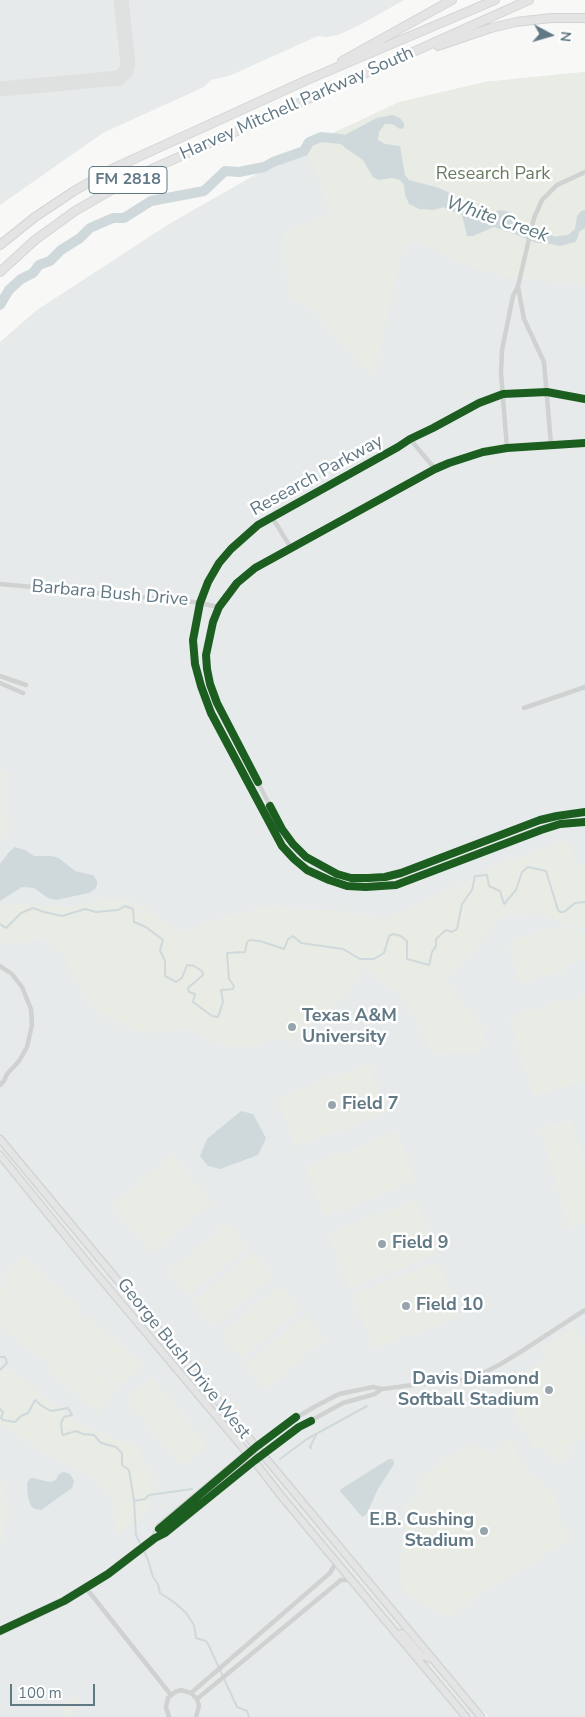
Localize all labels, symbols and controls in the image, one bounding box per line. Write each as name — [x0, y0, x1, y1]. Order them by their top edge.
north arrow — [525, 10, 575, 60]
text: N — [555, 30, 575, 43]
street label: Harvey Mitchell Parkway South — [177, 43, 417, 165]
park label: Research Park — [436, 164, 550, 186]
road number: FM 2818 — [89, 166, 167, 194]
water label: White Creek — [443, 192, 551, 248]
street label: Research Parkway — [247, 431, 387, 521]
street label: Barbara Bush Drive — [31, 576, 189, 612]
place label: Texas A&M University — [302, 1006, 397, 1048]
marker: Texas A&M University — [286, 1021, 298, 1033]
place label: Field 7 — [342, 1094, 399, 1116]
marker: Field 7 — [326, 1099, 338, 1111]
place label: Field 9 — [392, 1233, 449, 1255]
marker: Field 9 — [376, 1238, 388, 1250]
street label: George Bush Drive West — [112, 1274, 254, 1444]
place label: Field 10 — [416, 1295, 483, 1317]
marker: Field 10 — [400, 1300, 412, 1312]
place label: Davis Diamond Softball Stadium — [398, 1369, 539, 1412]
marker: Davis Diamond Softball Stadium — [543, 1384, 555, 1396]
place label: E.B. Cushing Stadium — [369, 1510, 474, 1552]
marker: E.B. Cushing Stadium — [478, 1525, 490, 1537]
scale bar — [12, 1674, 98, 1706]
text: 100 m — [18, 1683, 62, 1703]

